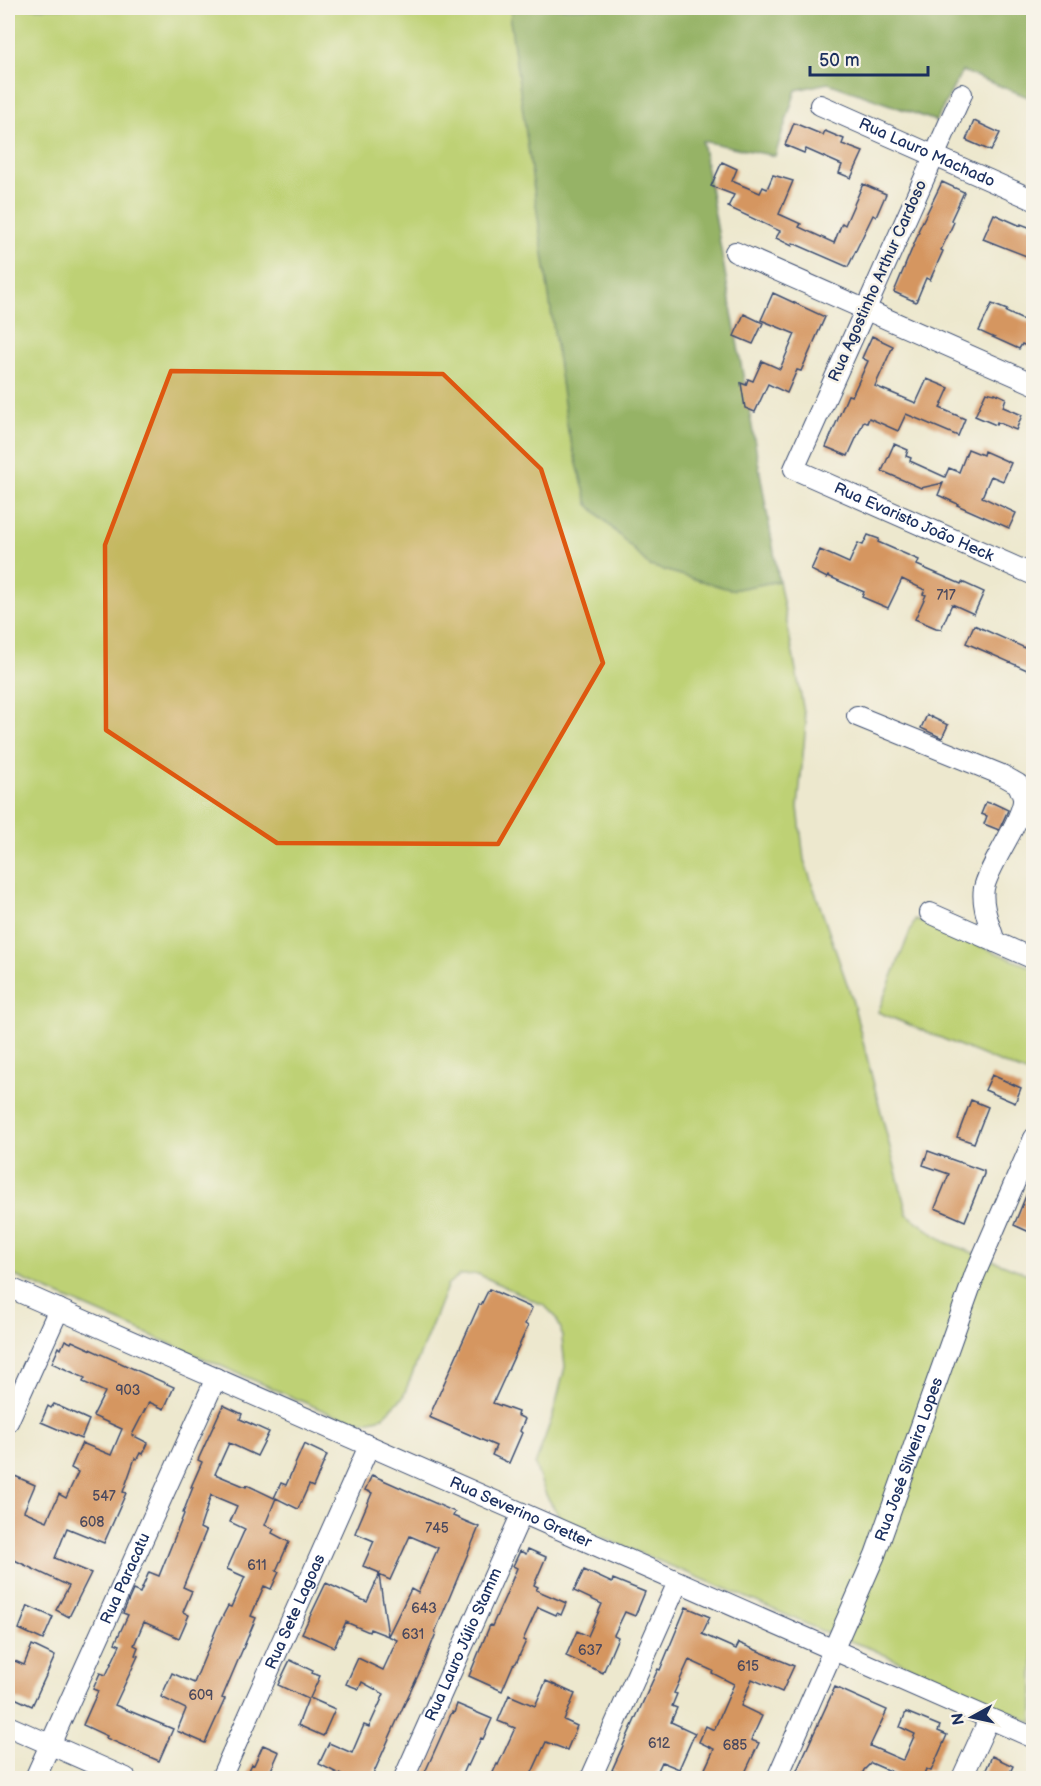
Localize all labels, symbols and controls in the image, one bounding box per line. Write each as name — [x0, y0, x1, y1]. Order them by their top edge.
scale bar — [810, 39, 928, 77]
text: 50 m — [819, 50, 860, 71]
street label: Rua Lauro Machado — [856, 114, 998, 191]
street label: Rua Agostinho Arthur Cardoso — [825, 177, 931, 385]
street label: Rua Evaristo João Heck — [831, 478, 997, 566]
house number: 717 — [936, 587, 956, 604]
street label: Rua José Silveira Lopes — [871, 1375, 947, 1544]
house number: 903 — [116, 1382, 140, 1399]
street label: Rua Severino Gretter — [447, 1473, 595, 1552]
house number: 547 — [92, 1488, 116, 1505]
house number: 608 — [80, 1514, 104, 1531]
house number: 745 — [425, 1520, 449, 1537]
street label: Rua Paracatu — [96, 1530, 154, 1627]
street label: Rua Sete Lagoas — [261, 1551, 329, 1672]
house number: 611 — [247, 1557, 267, 1574]
street label: Rua Lauro Júlio Stamm — [421, 1565, 506, 1724]
house number: 643 — [411, 1600, 437, 1617]
house number: 631 — [402, 1626, 424, 1643]
house number: 637 — [578, 1642, 602, 1659]
house number: 615 — [737, 1658, 759, 1675]
house number: 609 — [189, 1687, 213, 1704]
north arrow — [942, 1687, 1002, 1747]
text: N — [948, 1712, 969, 1726]
house number: 612 — [648, 1735, 671, 1752]
house number: 685 — [723, 1737, 747, 1754]

